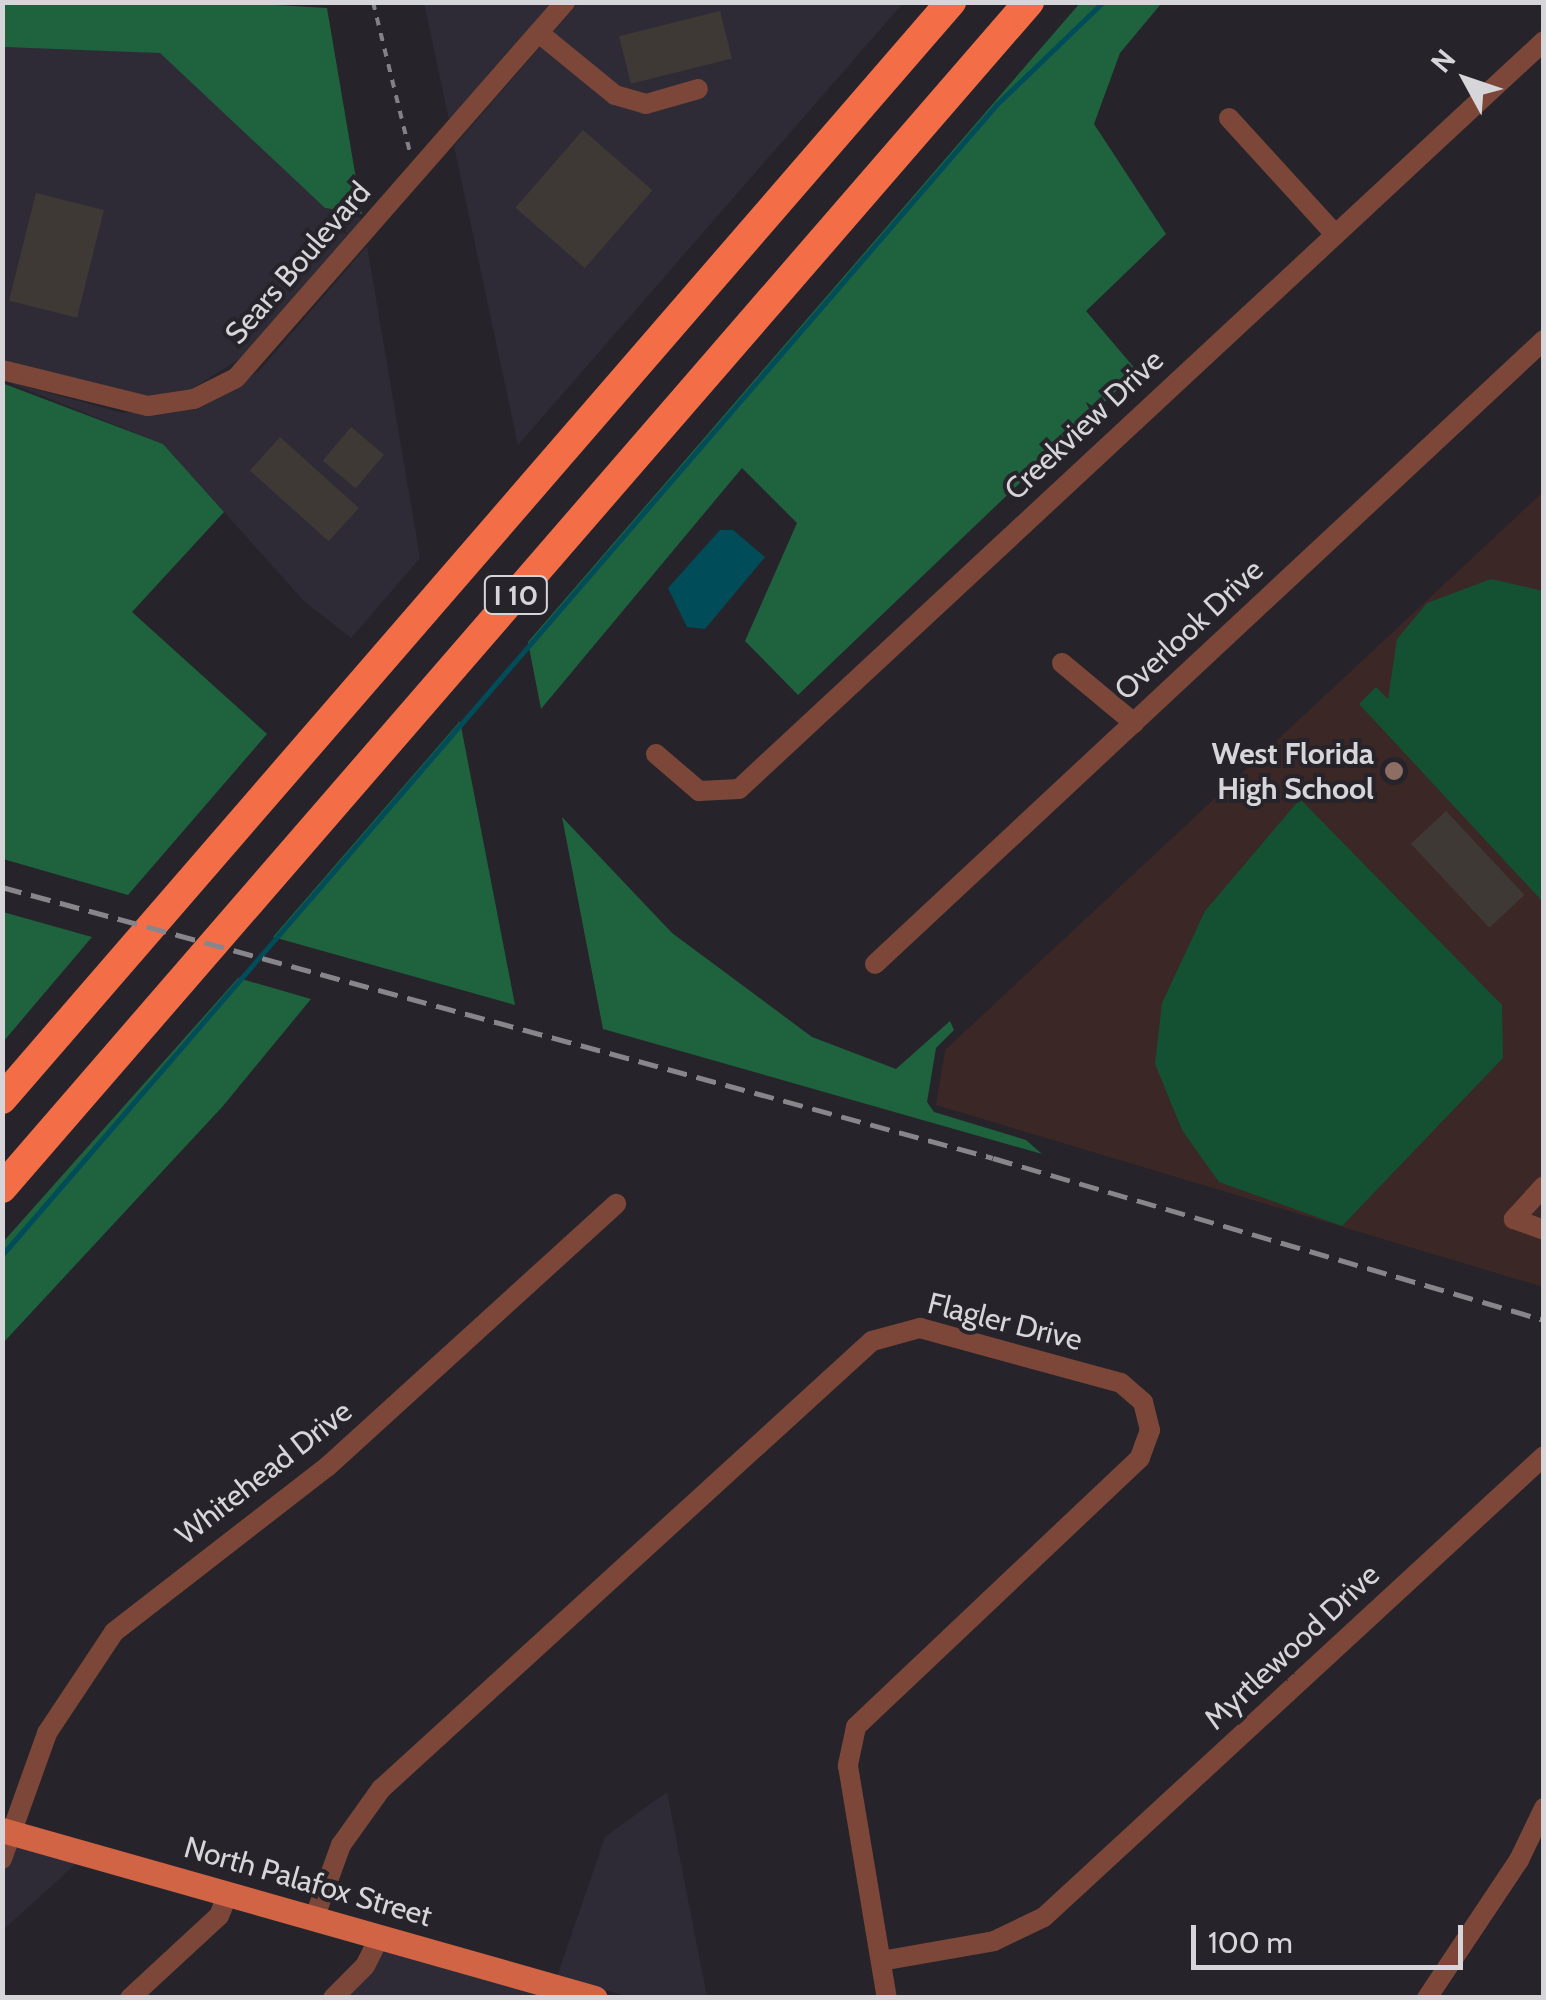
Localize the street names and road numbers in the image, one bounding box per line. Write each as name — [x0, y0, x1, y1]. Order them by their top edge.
street label: Sears Boulevard — [218, 175, 378, 351]
street label: Creekview Drive — [997, 342, 1171, 508]
street label: Overlook Drive — [1107, 552, 1271, 708]
road number: I 10 — [484, 572, 548, 618]
street label: Flagler Drive — [924, 1285, 1086, 1359]
street label: Whitehead Drive — [169, 1393, 359, 1553]
street label: Myrtlewood Drive — [1197, 1557, 1387, 1737]
street label: North Palafox Street — [180, 1829, 436, 1935]

